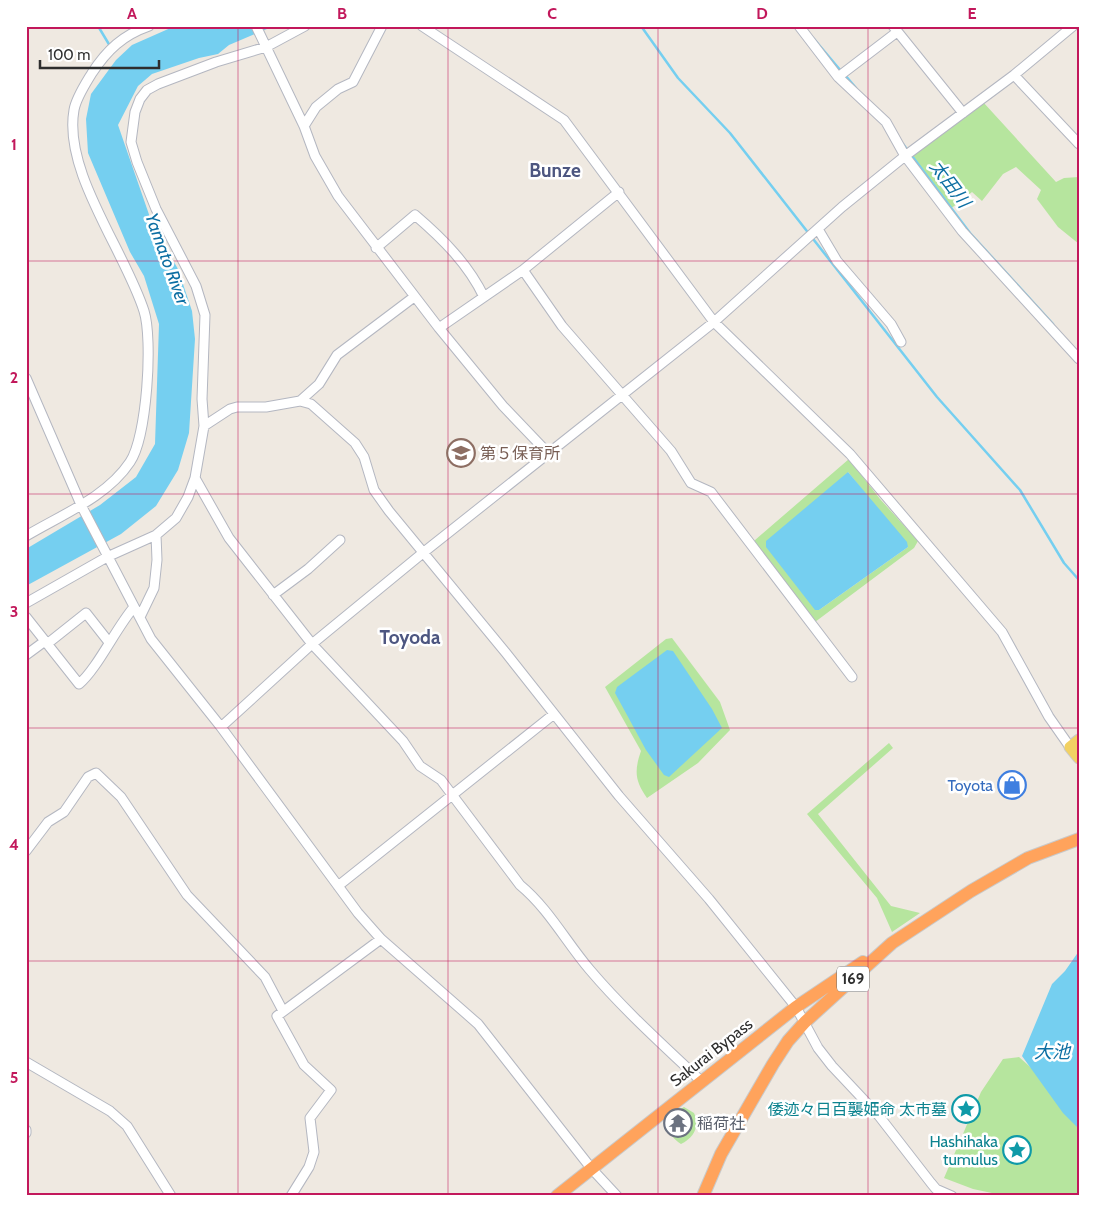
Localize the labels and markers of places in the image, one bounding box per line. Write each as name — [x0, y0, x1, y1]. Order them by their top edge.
school or university icon: 第５保育所 — [446, 438, 476, 468]
place label: 第５保育所 — [480, 444, 560, 463]
shop icon: Toyota — [997, 770, 1027, 800]
place label: Toyota — [947, 776, 993, 795]
place icon: 倭迹々日百襲姫命 太市墓 — [951, 1094, 981, 1124]
place label: 倭迹々日百襲姫命 太市墓 — [767, 1100, 947, 1119]
temple icon: 稲荷社 — [663, 1108, 693, 1138]
place label: 稲荷社 — [697, 1114, 745, 1133]
place label: Hashihaka tumulus — [929, 1132, 998, 1169]
place icon: Hashihaka tumulus — [1002, 1135, 1032, 1165]

